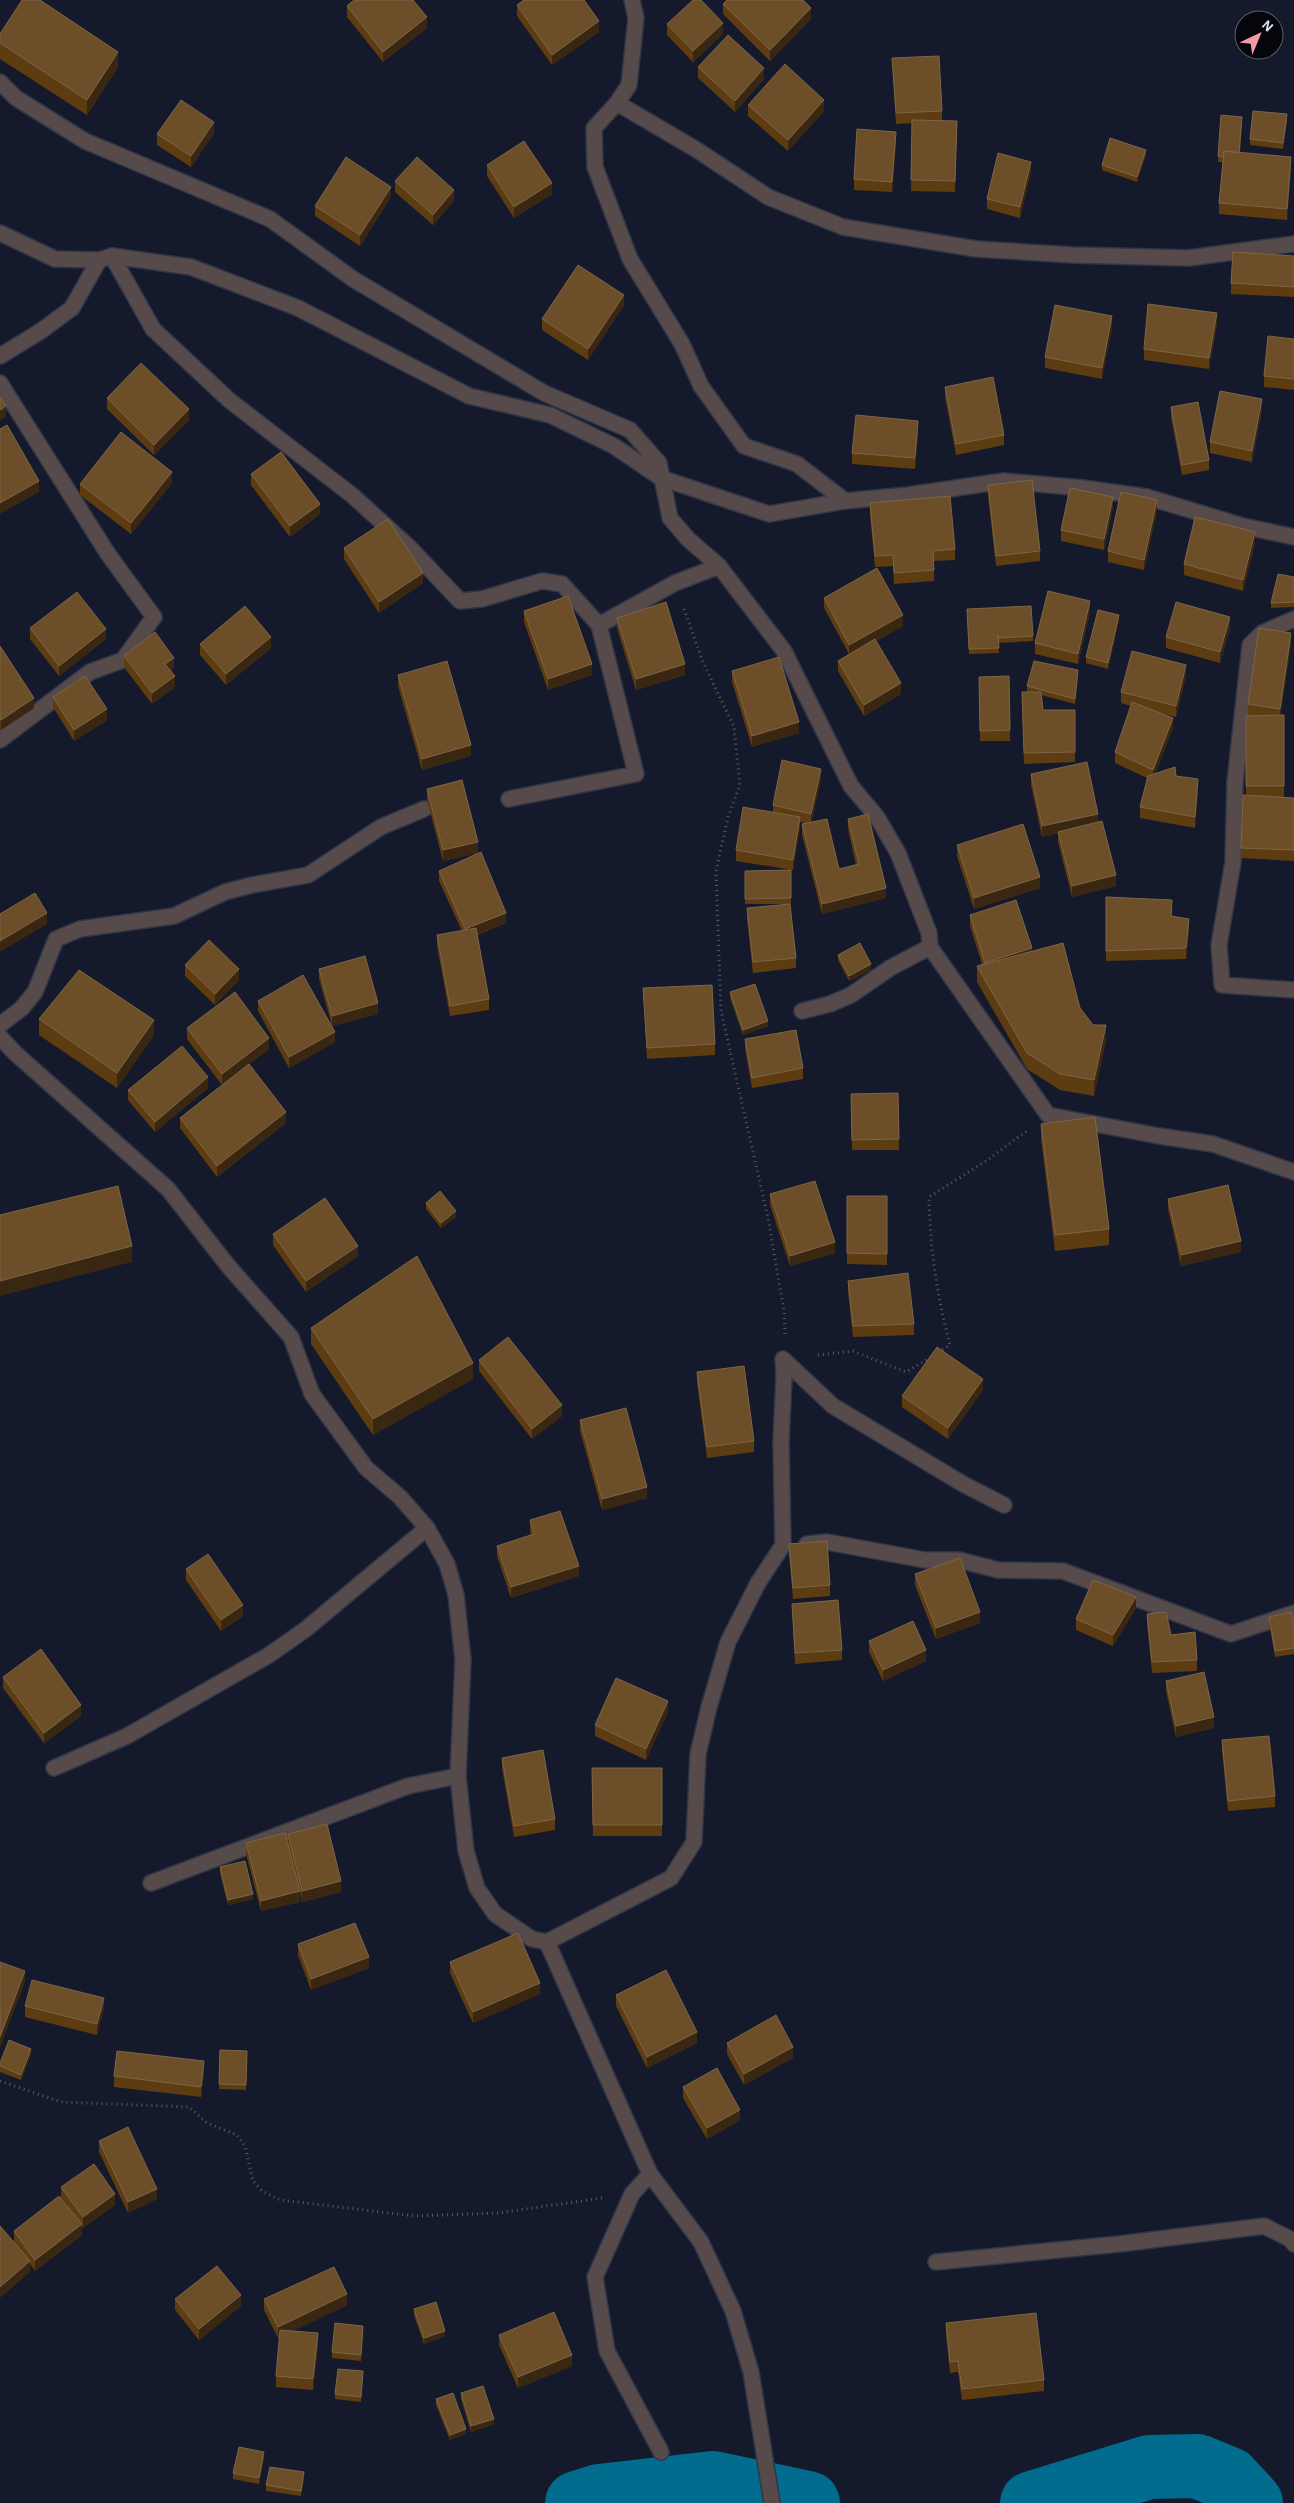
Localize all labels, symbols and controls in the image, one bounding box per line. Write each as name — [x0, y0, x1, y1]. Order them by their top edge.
north arrow — [1234, 10, 1284, 60]
text: N — [1259, 18, 1276, 35]

